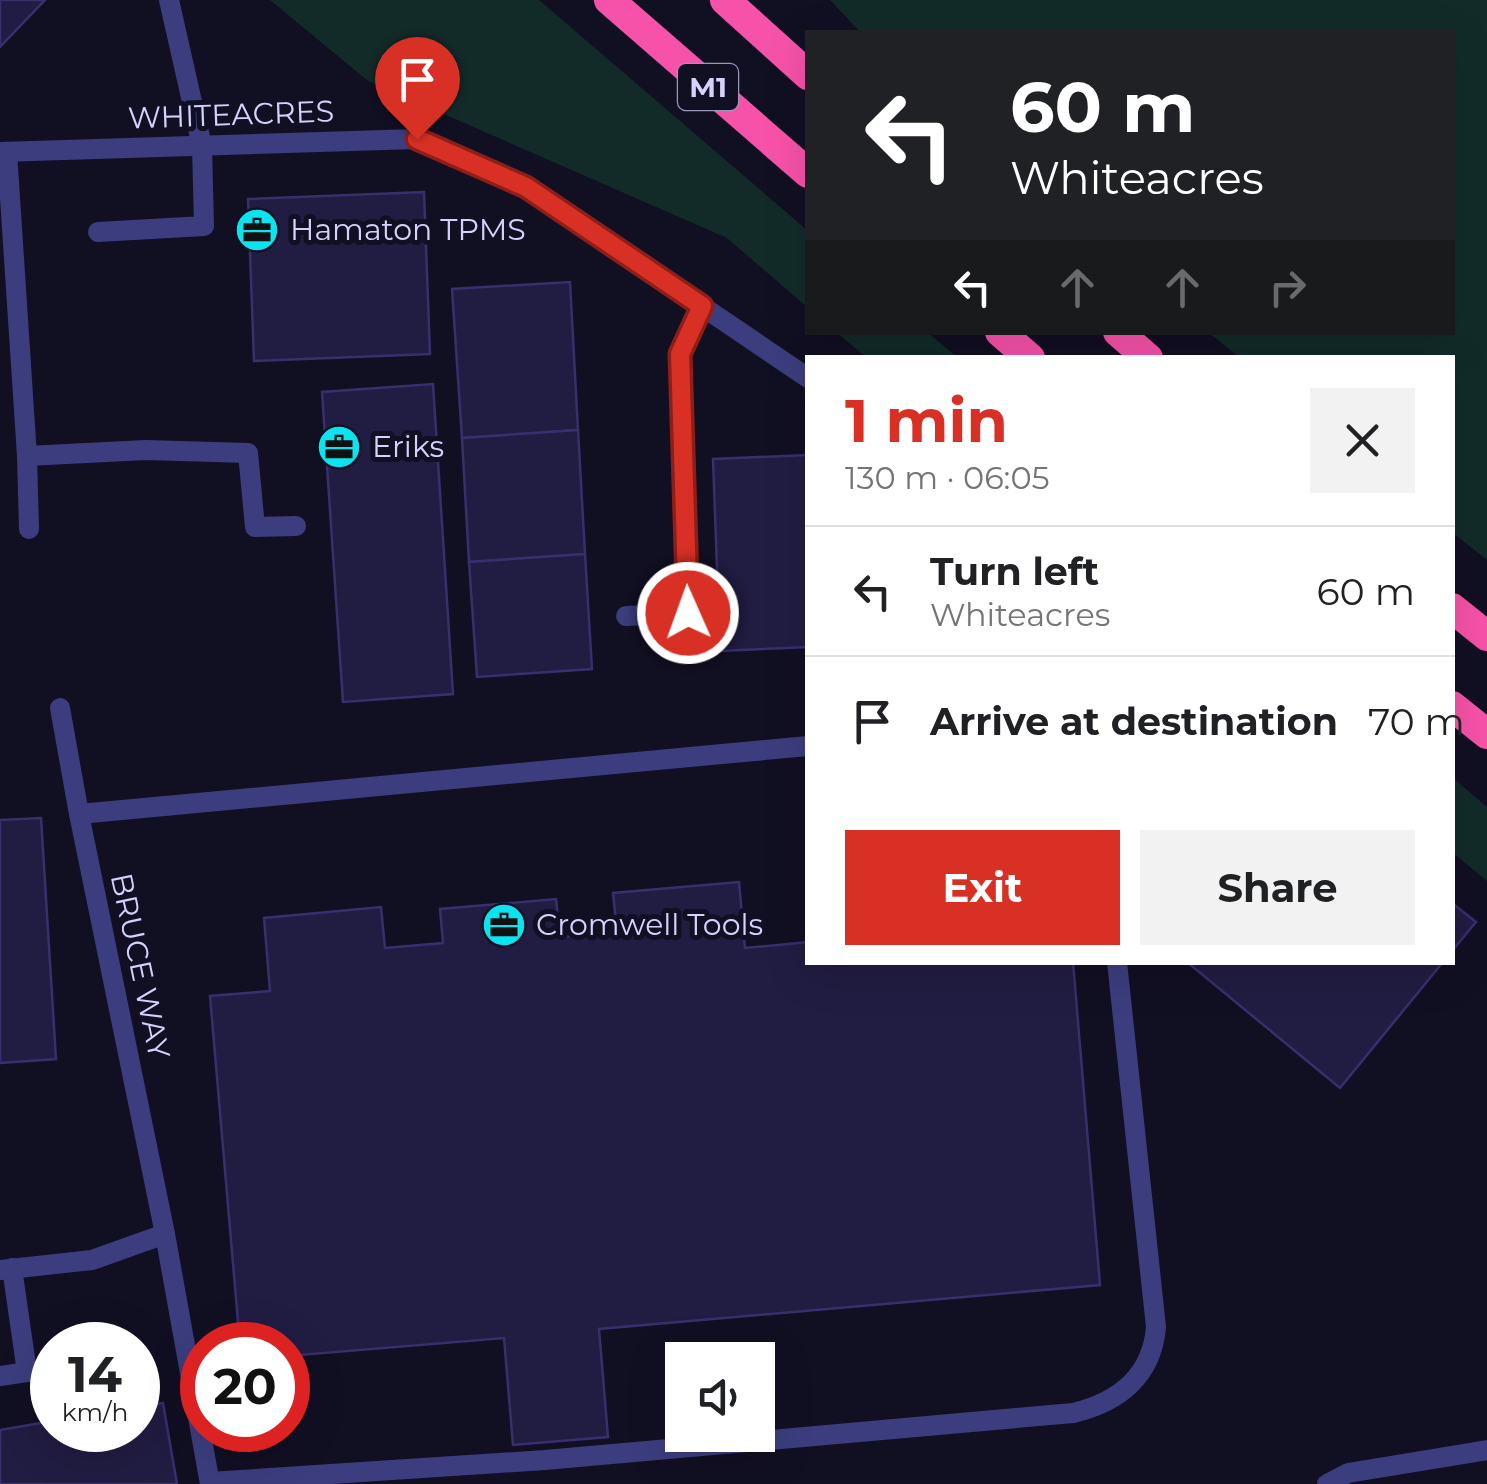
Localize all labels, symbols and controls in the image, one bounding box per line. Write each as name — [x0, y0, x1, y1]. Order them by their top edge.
pin — [375, 37, 460, 140]
icon: arrive — [390, 52, 445, 107]
road number: M1 — [678, 64, 738, 110]
text: 60 m — [1010, 64, 1195, 150]
icon: left — [845, 70, 975, 200]
street label: WHITEACRES — [127, 92, 335, 137]
text: Whiteacres — [1010, 150, 1264, 205]
office icon: Hamaton TPMS — [234, 207, 280, 253]
place label: Hamaton TPMS — [290, 211, 526, 248]
icon: left — [945, 260, 1000, 315]
icon: ahead — [1050, 260, 1105, 315]
icon: ahead — [1155, 260, 1210, 315]
icon: right — [1260, 260, 1315, 315]
text: 1 min — [845, 384, 1008, 457]
button: close — [1310, 388, 1415, 493]
office icon: Eriks — [316, 424, 362, 470]
place label: Eriks — [372, 428, 444, 465]
text: 130 m · 06:05 — [845, 458, 1050, 497]
text: Turn left — [930, 548, 1099, 595]
position arrow — [636, 561, 740, 665]
icon: left — [845, 564, 900, 619]
text: 60 m — [1316, 568, 1415, 615]
text: Whiteacres — [930, 595, 1110, 634]
icon: arrive — [845, 694, 900, 749]
text: Arrive at destination — [930, 698, 1338, 745]
text: 70 m — [1368, 698, 1465, 745]
button: Exit — [845, 830, 1120, 945]
button: Share — [1140, 830, 1415, 945]
street label: BRUCE WAY — [103, 870, 178, 1063]
office icon: Cromwell Tools — [481, 902, 527, 948]
place label: Cromwell Tools — [536, 906, 763, 943]
speed limit sign: 20 — [180, 1322, 310, 1452]
map controls — [665, 1342, 775, 1452]
button: sound — [665, 1342, 775, 1452]
text: 14 — [68, 1344, 122, 1405]
text: km/h — [62, 1397, 128, 1427]

